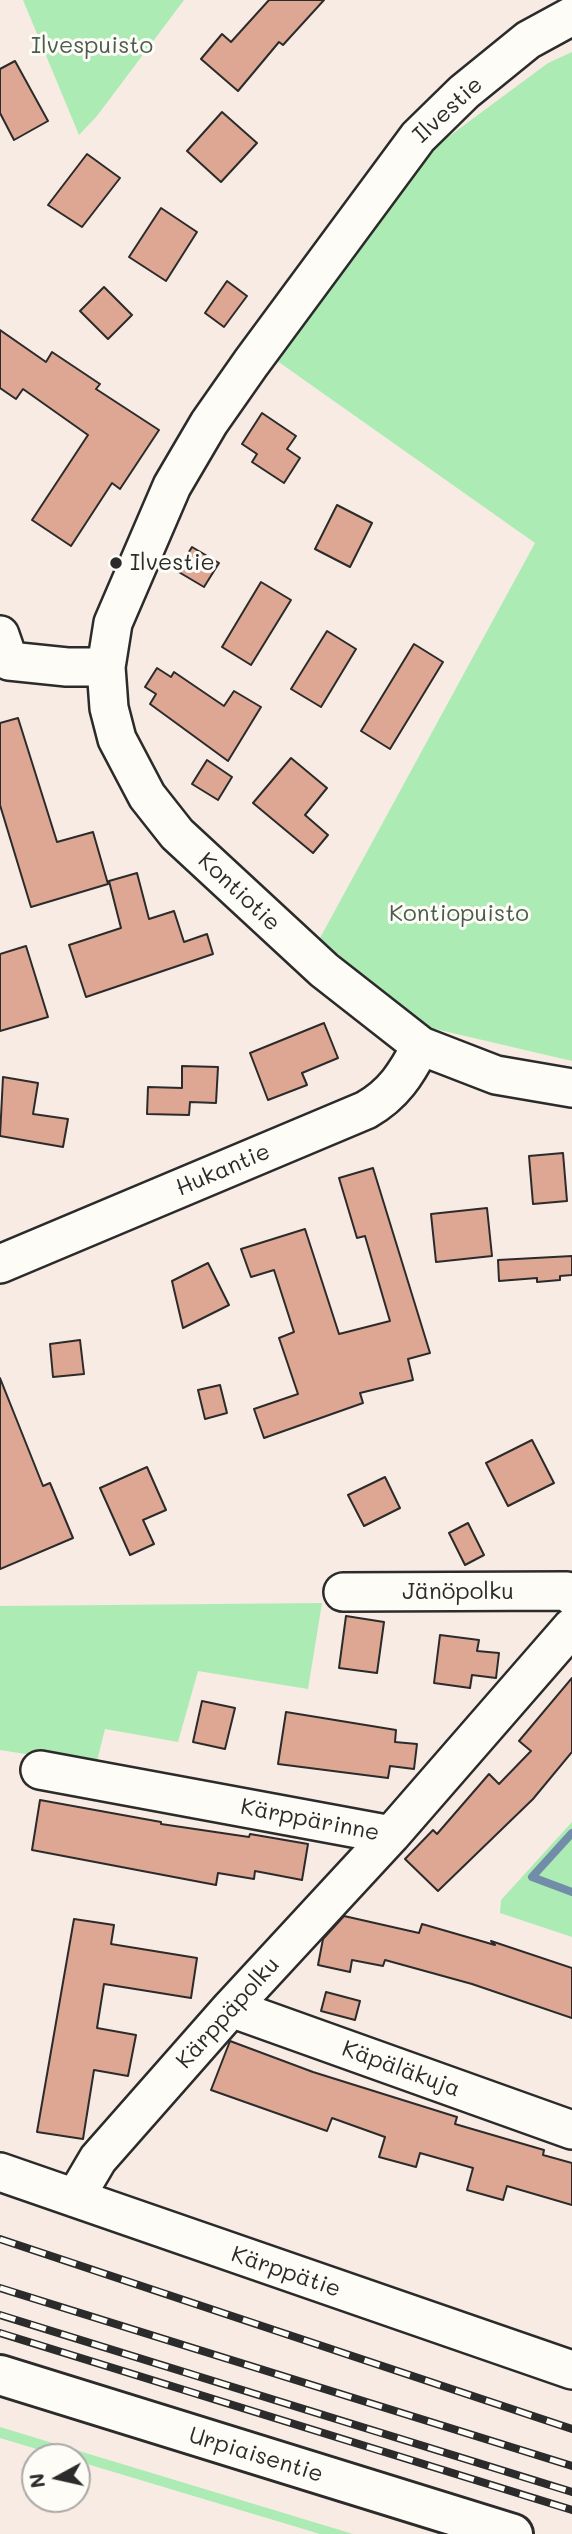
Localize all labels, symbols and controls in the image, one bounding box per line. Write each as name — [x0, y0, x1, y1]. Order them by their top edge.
park label: Ilvespuisto — [31, 32, 153, 60]
street label: Ilvestie — [408, 71, 488, 149]
place label: Ilvestie — [130, 549, 215, 577]
marker: Ilvestie — [108, 555, 124, 571]
street label: Kontiotie — [192, 847, 286, 937]
park label: Kontiopuisto — [389, 900, 529, 928]
street label: Hukantie — [172, 1138, 274, 1202]
street label: Jänöpolku — [402, 1578, 514, 1606]
street label: Kärppärinne — [238, 1793, 382, 1847]
street label: Kärppäpolku — [171, 1951, 285, 2075]
street label: Käpäläkuja — [338, 2035, 464, 2103]
street label: Kärppätie — [228, 2240, 344, 2304]
street label: Urpiaisentie — [185, 2421, 327, 2489]
north arrow — [21, 2443, 91, 2513]
text: N — [23, 2472, 50, 2490]

